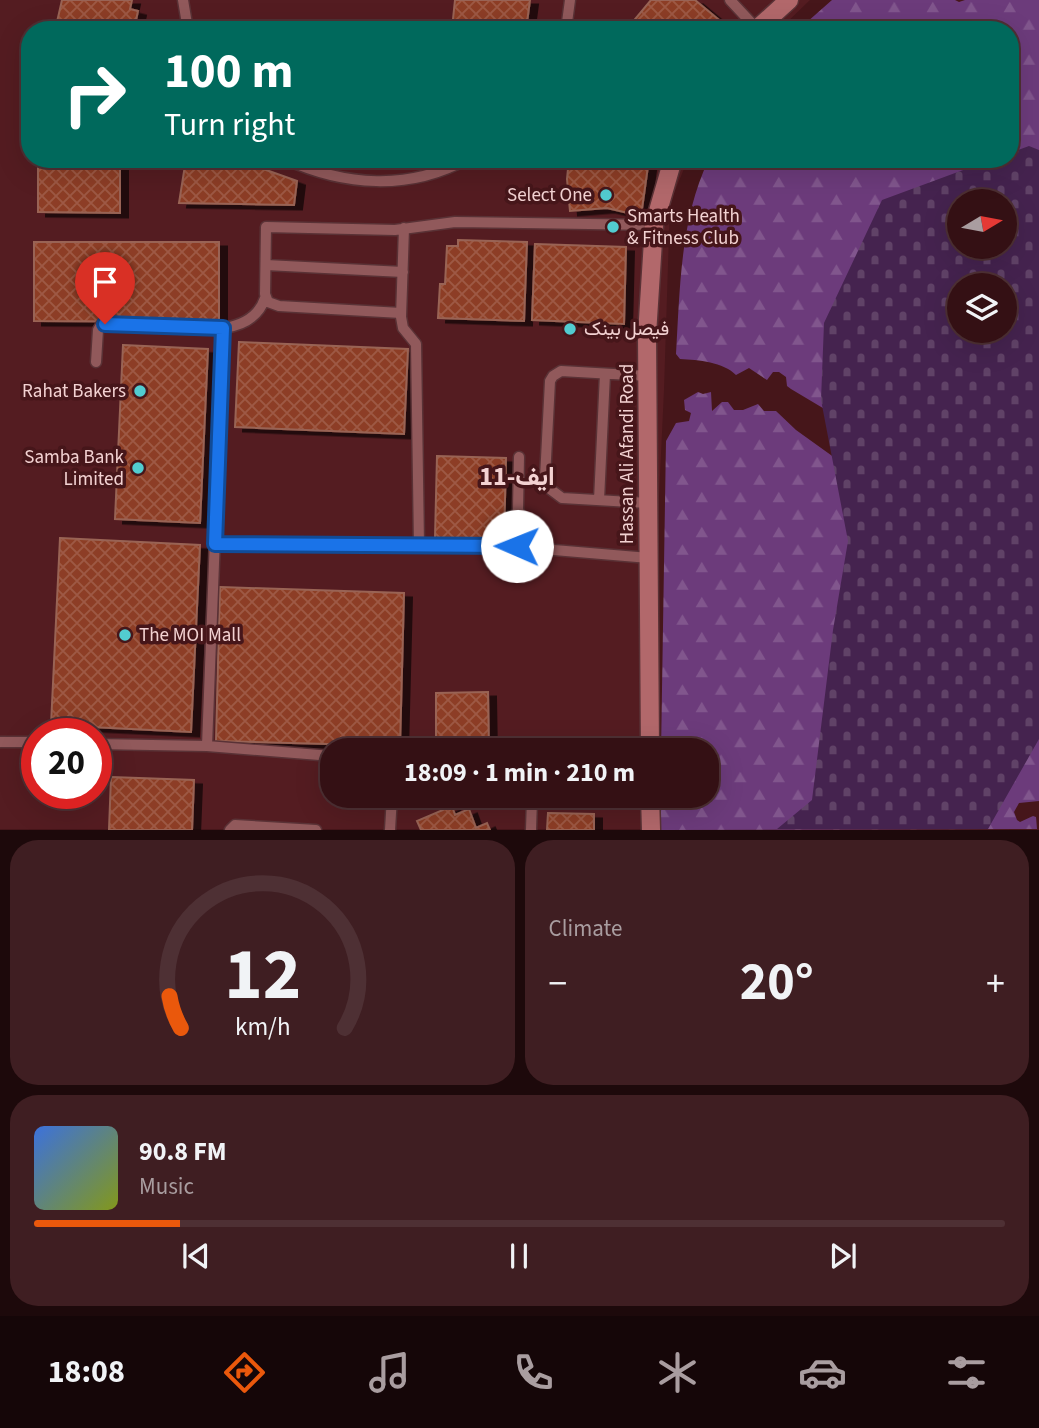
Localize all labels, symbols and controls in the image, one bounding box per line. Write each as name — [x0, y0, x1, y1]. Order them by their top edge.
text: 100 m — [164, 37, 293, 107]
icon: right — [49, 49, 140, 140]
text: Turn right — [164, 102, 295, 148]
place label: Select One — [507, 182, 592, 209]
marker: Select One — [598, 187, 614, 203]
north arrow — [947, 189, 1017, 259]
map controls — [947, 189, 1017, 343]
place label: Smarts Health & Fitness Club — [627, 203, 740, 252]
marker: Smarts Health & Fitness Club — [605, 219, 621, 235]
pin — [75, 252, 135, 324]
icon: arrive — [86, 263, 124, 301]
button: layers — [947, 273, 1017, 343]
place label: فیصل بینک — [584, 316, 669, 343]
marker: فیصل بینک — [562, 321, 578, 337]
street label: Hassan Ali Afandi Road — [614, 364, 641, 544]
place label: Rahat Bakers — [22, 378, 126, 405]
marker: Rahat Bakers — [132, 383, 148, 399]
place label: Samba Bank Limited — [24, 444, 125, 493]
district label: ایف-11 — [479, 458, 555, 495]
marker: Samba Bank Limited — [130, 460, 146, 476]
position arrow — [480, 509, 554, 583]
place label: The MOI Mall — [139, 622, 241, 649]
marker: The MOI Mall — [117, 627, 133, 643]
speed limit sign: 20 — [21, 718, 112, 809]
text: 18:09 · 1 min · 210 m — [404, 754, 635, 791]
text: Climate — [549, 912, 622, 945]
text: 12 — [224, 924, 301, 1028]
text: 20° — [740, 946, 814, 1020]
text: − — [549, 957, 567, 1011]
text: + — [986, 957, 1005, 1011]
text: km/h — [235, 1009, 290, 1045]
text: 90.8 FM — [139, 1133, 227, 1170]
text: Music — [139, 1170, 194, 1203]
icon: previous — [177, 1237, 215, 1275]
icon: pause — [500, 1237, 538, 1275]
icon: next — [824, 1237, 862, 1275]
icon: directions — [220, 1348, 269, 1397]
icon: music — [365, 1348, 414, 1397]
icon: phone — [509, 1348, 558, 1397]
icon: climate — [653, 1348, 702, 1397]
icon: car — [798, 1348, 847, 1397]
icon: filters — [942, 1348, 991, 1397]
text: 18:08 — [48, 1349, 125, 1395]

